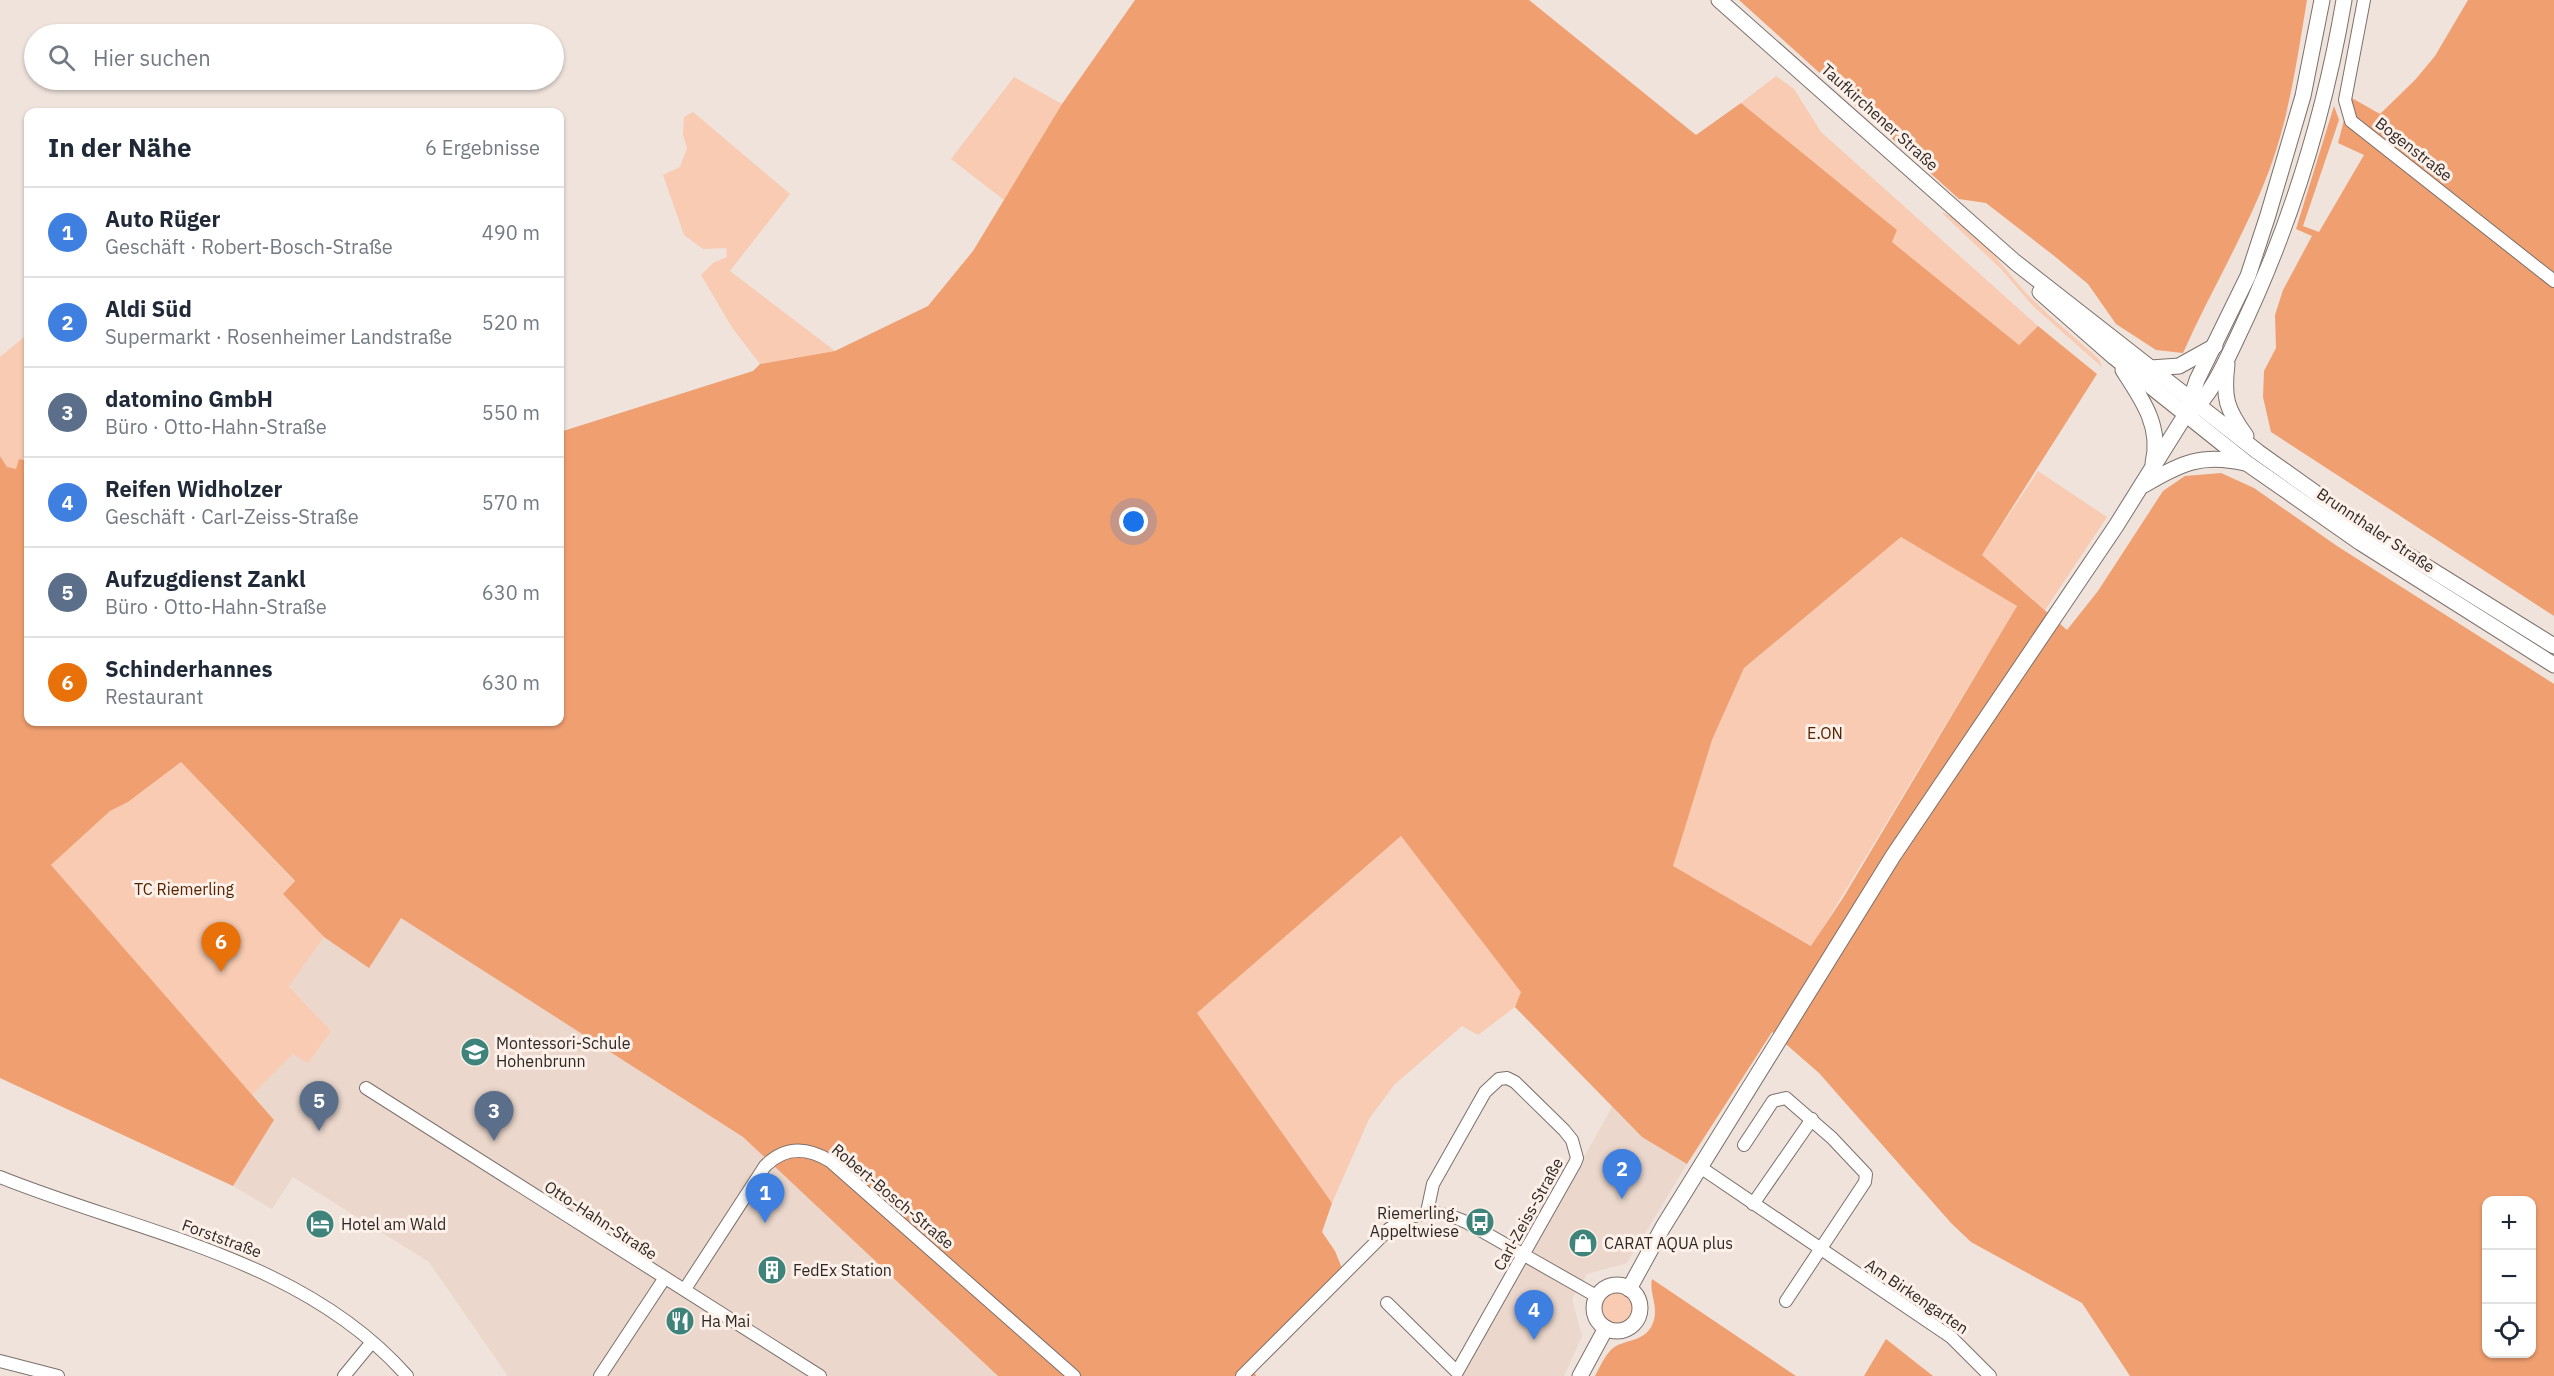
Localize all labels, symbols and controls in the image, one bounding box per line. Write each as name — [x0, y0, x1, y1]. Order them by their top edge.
search box — [24, 24, 564, 90]
icon: search — [45, 41, 78, 74]
text: Hier suchen — [93, 43, 211, 72]
street label: Taufkirchener Straße — [1817, 59, 1943, 175]
street label: Bogenstraße — [2371, 113, 2457, 185]
text: In der Nähe — [48, 130, 192, 164]
text: 6 Ergebnisse — [425, 134, 540, 161]
text: Auto Rüger — [105, 204, 220, 233]
text: 1 — [62, 219, 74, 246]
text: 490 m — [482, 219, 540, 246]
text: Geschäft · Robert-Bosch-Straße — [105, 233, 393, 260]
text: Aldi Süd — [105, 294, 192, 323]
text: 2 — [62, 309, 74, 336]
text: 520 m — [482, 309, 540, 336]
text: Supermarkt · Rosenheimer Landstraße — [105, 323, 452, 350]
text: datomino GmbH — [105, 384, 273, 413]
text: 3 — [62, 399, 74, 426]
text: 550 m — [482, 399, 540, 426]
text: Büro · Otto-Hahn-Straße — [105, 413, 327, 440]
text: Reifen Widholzer — [105, 474, 282, 503]
street label: Brunnthaler Straße — [2313, 483, 2439, 577]
text: 4 — [62, 489, 74, 516]
text: 570 m — [482, 489, 540, 516]
text: Geschäft · Carl-Zeiss-Straße — [105, 503, 359, 530]
your location — [1119, 507, 1148, 536]
text: Aufzugdienst Zankl — [105, 564, 306, 593]
text: 5 — [62, 579, 74, 606]
text: 630 m — [482, 579, 540, 606]
text: Büro · Otto-Hahn-Straße — [105, 593, 327, 620]
text: Schinderhannes — [105, 654, 273, 683]
text: 6 — [62, 669, 74, 696]
text: 630 m — [482, 669, 540, 696]
text: Restaurant — [105, 683, 203, 710]
park label: E.ON — [1807, 723, 1843, 743]
park label: TC Riemerling — [134, 879, 235, 899]
pin: 6 — [202, 922, 240, 972]
place label: Montessori-Schule Hohenbrunn — [496, 1033, 631, 1071]
school or university icon: Montessori-Schule Hohenbrunn — [459, 1036, 491, 1068]
pin: 5 — [300, 1082, 338, 1131]
pin: 3 — [474, 1092, 514, 1141]
street label: Robert-Bosch-Straße — [828, 1139, 958, 1253]
pin: 2 — [1602, 1150, 1642, 1199]
street label: Carl-Zeiss-Straße — [1489, 1154, 1567, 1274]
pin: 1 — [746, 1174, 784, 1223]
street label: Otto-Hahn-Straße — [541, 1176, 661, 1264]
map controls — [2482, 1196, 2536, 1358]
button: + — [2482, 1196, 2536, 1250]
place label: Riemerling, Appeltwiese — [1370, 1203, 1459, 1241]
bus stop icon: Riemerling, Appeltwiese — [1464, 1206, 1496, 1238]
hotel icon: Hotel am Wald — [304, 1208, 336, 1240]
street label: Forststraße — [179, 1214, 265, 1262]
place label: Hotel am Wald — [341, 1214, 446, 1234]
shop icon: CARAT AQUA plus — [1567, 1227, 1599, 1259]
place label: CARAT AQUA plus — [1604, 1233, 1733, 1253]
button: − — [2482, 1250, 2536, 1304]
building icon: FedEx Station — [756, 1254, 788, 1286]
street label: Am Birkengarten — [1861, 1254, 1973, 1338]
place label: FedEx Station — [793, 1260, 892, 1280]
pin: 4 — [1514, 1290, 1553, 1340]
button: locate — [2482, 1304, 2536, 1358]
restaurant icon: Ha Mai — [664, 1305, 696, 1337]
place label: Ha Mai — [701, 1311, 750, 1331]

